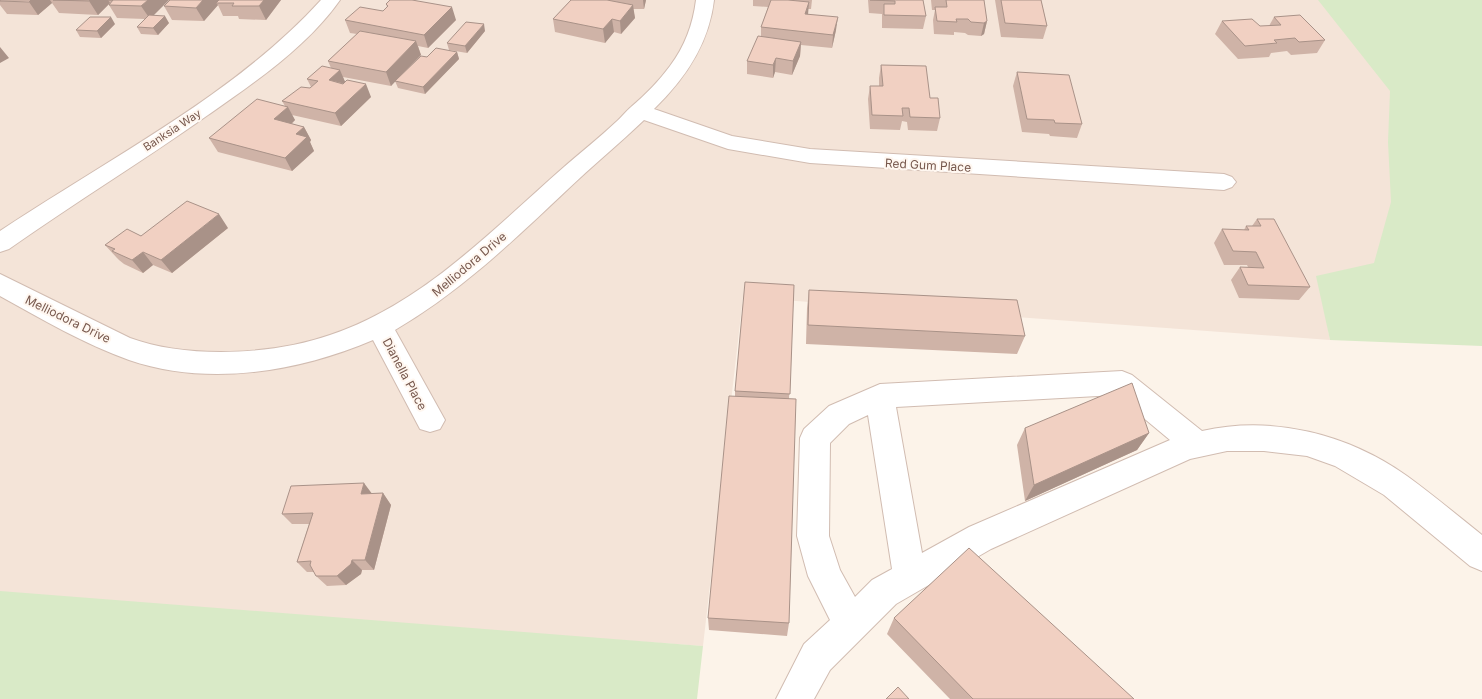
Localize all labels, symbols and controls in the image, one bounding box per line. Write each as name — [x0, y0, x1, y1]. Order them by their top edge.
street label: Banksia Way — [140, 106, 204, 154]
street label: Red Gum Place — [884, 155, 972, 175]
street label: Melliodora Drive — [429, 228, 509, 300]
street label: Melliodora Drive — [23, 292, 113, 346]
street label: Dianella Place — [380, 335, 430, 413]

